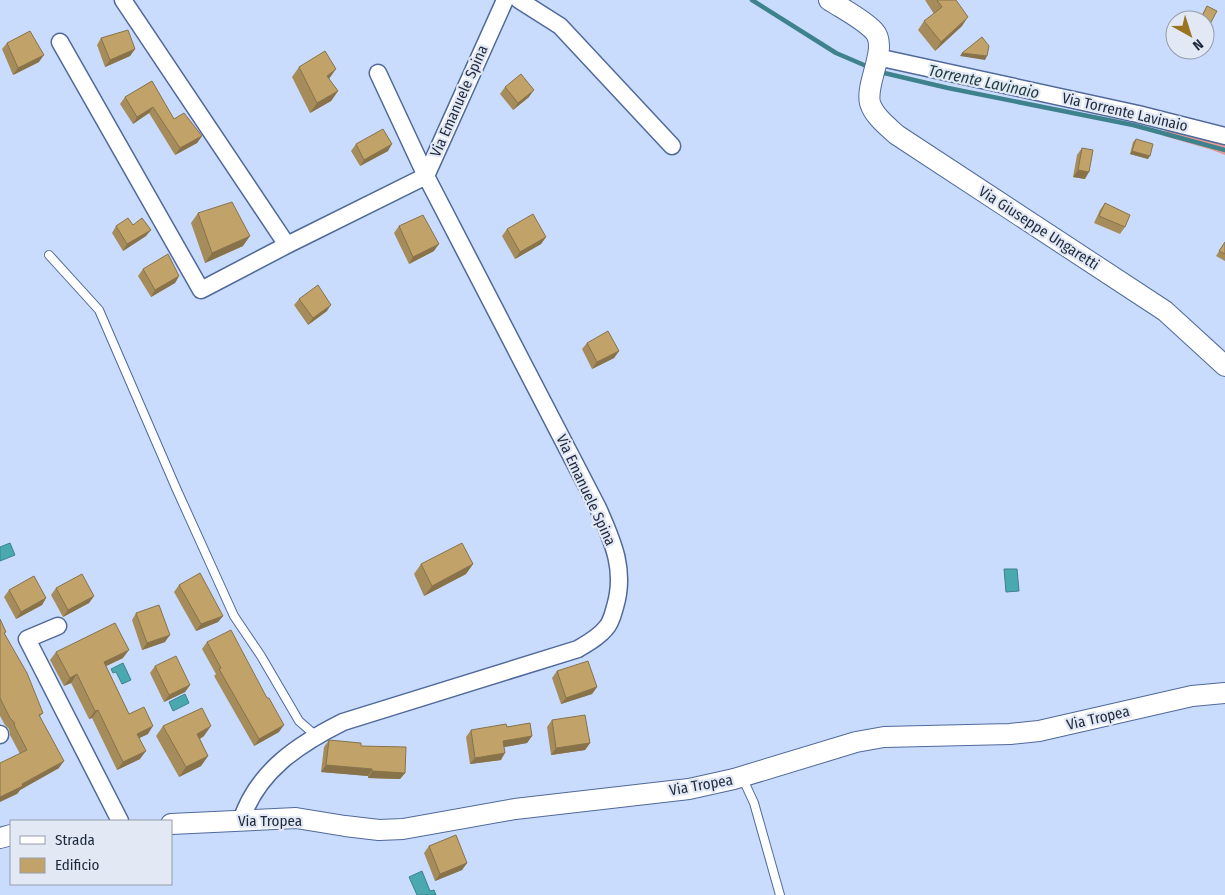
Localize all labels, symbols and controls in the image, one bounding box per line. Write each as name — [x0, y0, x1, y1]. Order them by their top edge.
north arrow — [1165, 10, 1215, 60]
text: N — [1189, 35, 1206, 54]
street label: Via Emanuele Spina — [426, 42, 492, 160]
water label: Torrente Lavinaio — [927, 60, 1041, 103]
street label: Via Torrente Lavinaio — [1060, 89, 1190, 135]
street label: Via Giuseppe Ungaretti — [975, 182, 1103, 274]
street label: Via Emanuele Spina — [552, 432, 620, 548]
street label: Via Tropea — [1065, 702, 1131, 734]
street label: Via Tropea — [668, 771, 734, 799]
street label: Via Tropea — [238, 812, 302, 830]
legend — [10, 820, 172, 885]
text: Strada — [55, 831, 95, 849]
text: Edificio — [55, 856, 100, 874]

